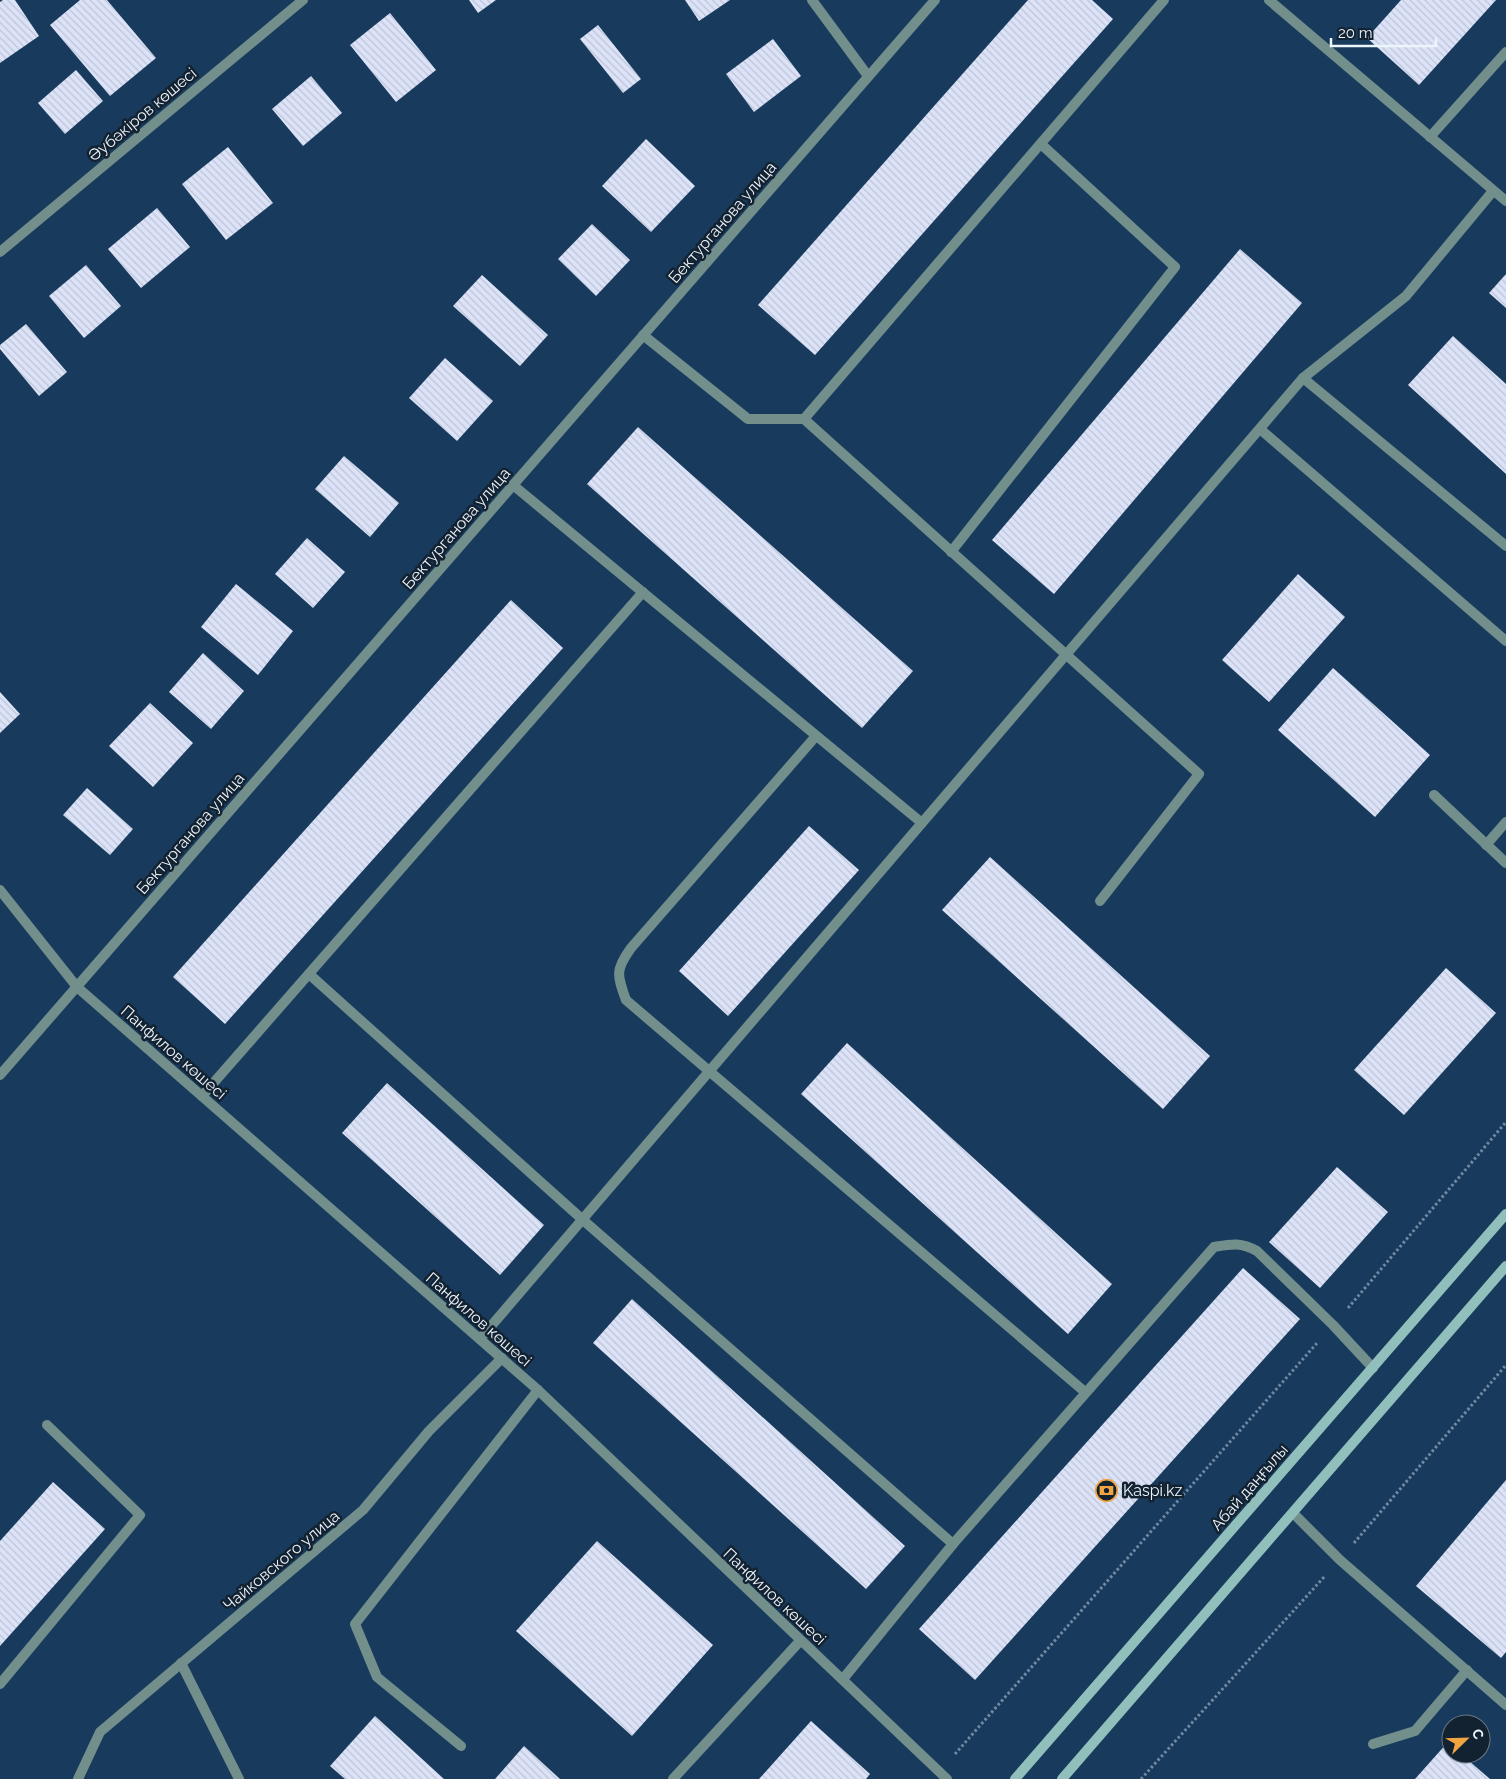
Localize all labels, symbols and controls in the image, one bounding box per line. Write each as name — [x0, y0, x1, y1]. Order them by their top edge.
scale bar — [1331, 15, 1436, 47]
text: 20 m — [1338, 24, 1373, 42]
street label: Әубәкіров көшесі — [84, 64, 200, 165]
street label: Бектурганова улица — [665, 158, 780, 287]
street label: Бектурганова улица — [399, 464, 514, 593]
street label: Бектурганова улица — [133, 769, 248, 898]
street label: Панфилов көшесі — [117, 1002, 230, 1103]
street label: Панфилов көшесі — [422, 1269, 535, 1370]
street label: Абай даңғылы — [1207, 1440, 1292, 1534]
bank icon: Kaspi.kz — [1095, 1478, 1119, 1502]
place label: Kaspi.kz — [1123, 1481, 1183, 1500]
street label: Чайковского улица — [219, 1506, 343, 1614]
street label: Панфилов көшесі — [719, 1544, 830, 1649]
north arrow — [1441, 1714, 1491, 1764]
text: С — [1469, 1726, 1487, 1742]

